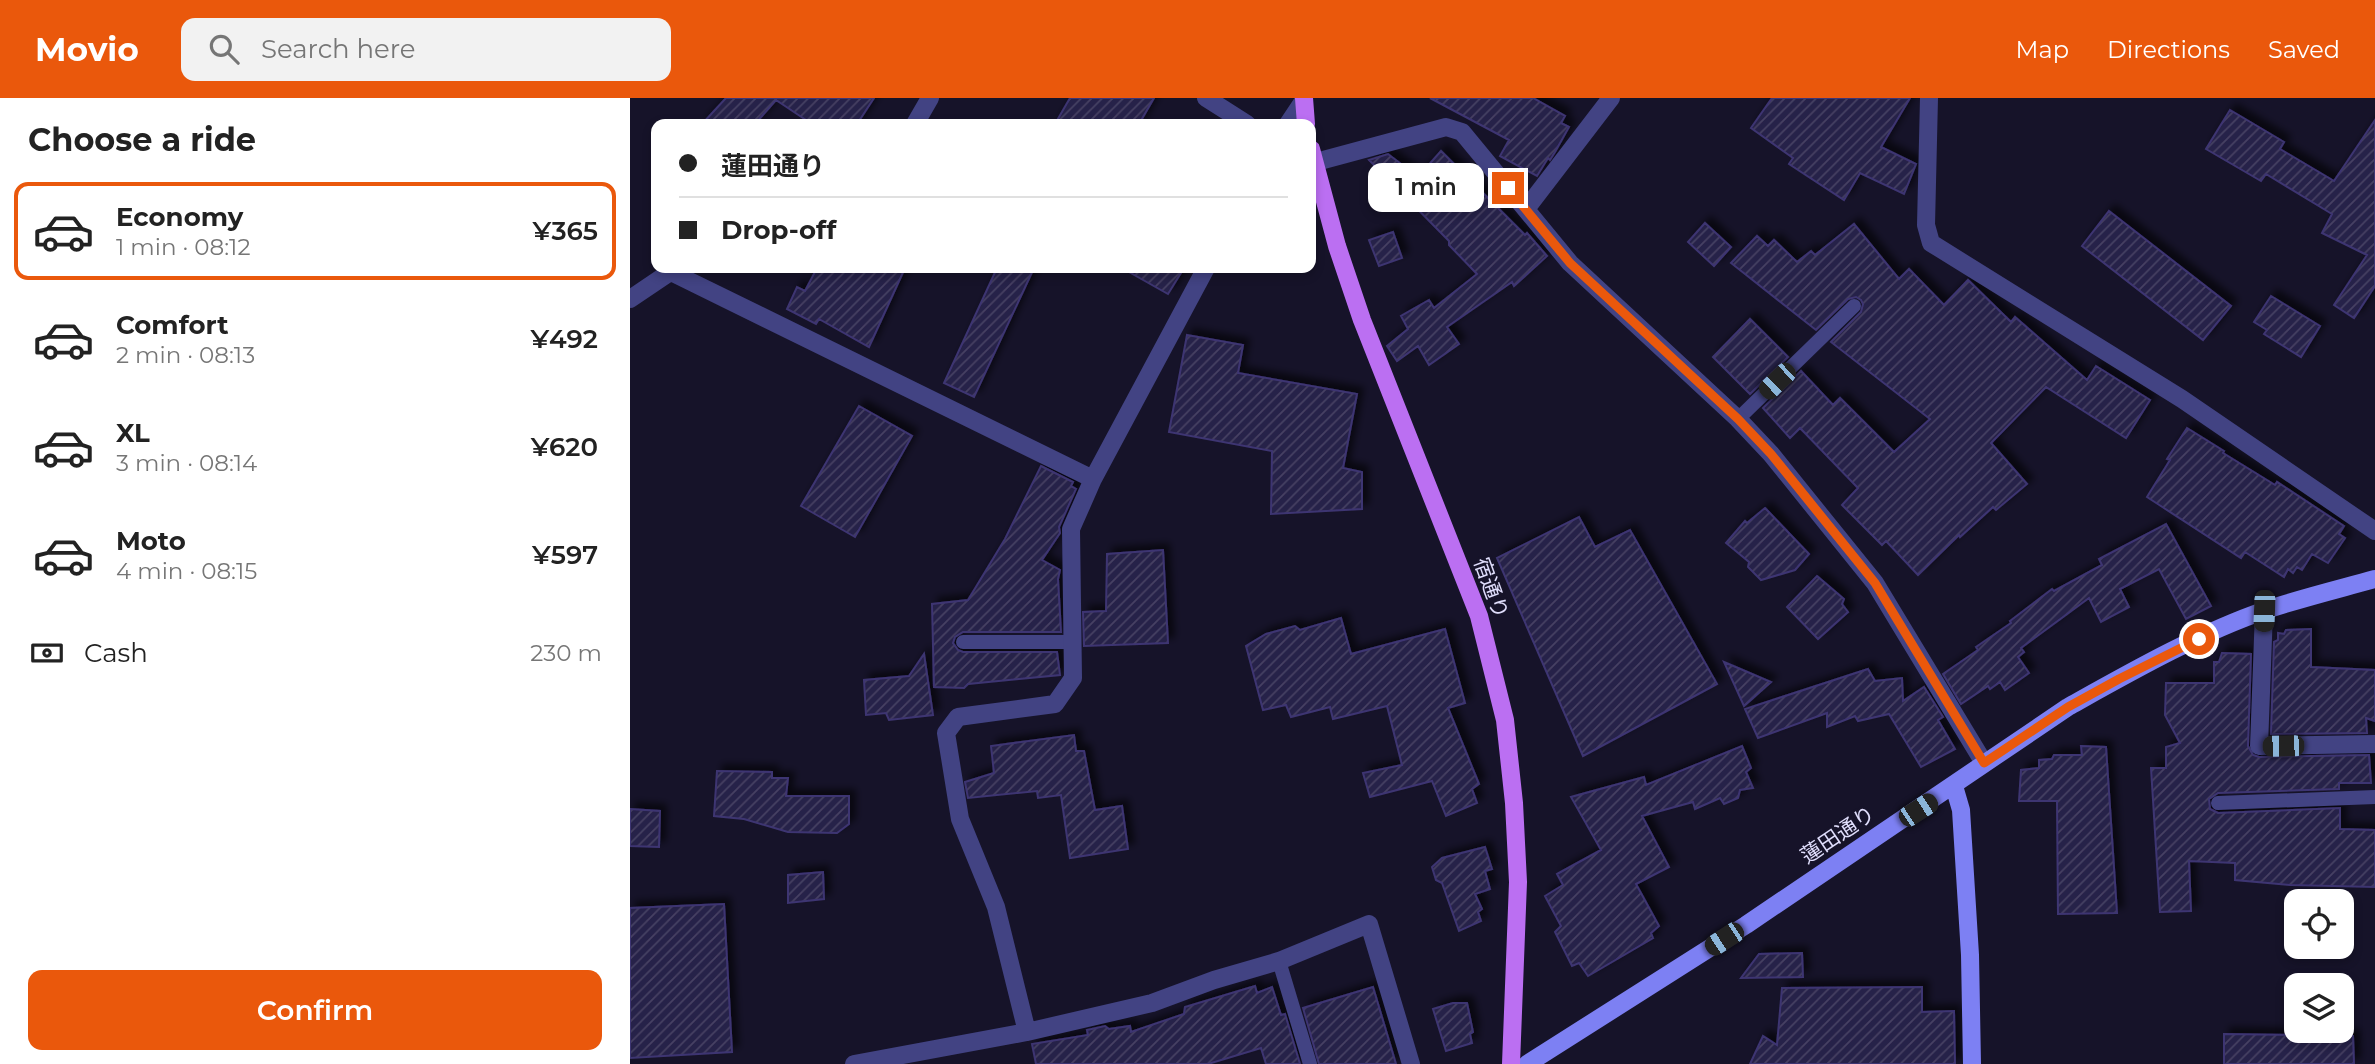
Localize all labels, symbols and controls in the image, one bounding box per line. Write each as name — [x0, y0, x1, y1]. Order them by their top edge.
search box — [181, 18, 671, 81]
text: Movio — [35, 29, 139, 69]
icon: search — [205, 30, 243, 68]
text: Search here — [261, 33, 416, 65]
text: Map — [2016, 35, 2069, 64]
text: Directions — [2107, 35, 2230, 64]
text: Saved — [2268, 35, 2340, 64]
text: Choose a ride — [28, 120, 256, 159]
text: 蓮田通り — [721, 150, 825, 182]
callout: 1 min — [1368, 164, 1484, 212]
route end — [1492, 172, 1524, 204]
text: 1 min — [1395, 173, 1457, 201]
icon: car — [32, 200, 95, 263]
text: Economy — [116, 201, 243, 233]
text: Drop-off — [721, 214, 836, 246]
text: ¥365 — [532, 215, 598, 247]
text: 1 min · 08:12 — [116, 233, 250, 261]
icon: car — [32, 308, 95, 371]
text: Comfort — [116, 309, 228, 341]
text: ¥492 — [531, 323, 598, 355]
text: 2 min · 08:13 — [116, 341, 255, 369]
car — [1755, 359, 1800, 403]
icon: car — [32, 416, 95, 479]
text: XL — [116, 417, 150, 449]
text: ¥620 — [531, 431, 598, 463]
text: 3 min · 08:14 — [116, 449, 257, 477]
icon: car — [32, 524, 95, 587]
text: Moto — [116, 525, 186, 557]
text: ¥597 — [532, 539, 598, 571]
street label: 宿通り — [1469, 554, 1514, 622]
text: 4 min · 08:15 — [116, 557, 257, 585]
car — [2253, 590, 2276, 632]
route start — [2183, 623, 2215, 655]
icon: cash — [28, 634, 66, 672]
text: Cash — [84, 637, 148, 669]
text: 230 m — [530, 639, 602, 667]
car — [2262, 735, 2305, 757]
car — [1895, 790, 1942, 830]
street label: 蓮田通り — [1796, 801, 1880, 868]
map controls — [2284, 889, 2354, 1043]
button: locate — [2284, 889, 2354, 959]
car — [1701, 919, 1748, 959]
button: Confirm — [28, 970, 602, 1050]
button: layers — [2284, 973, 2354, 1043]

